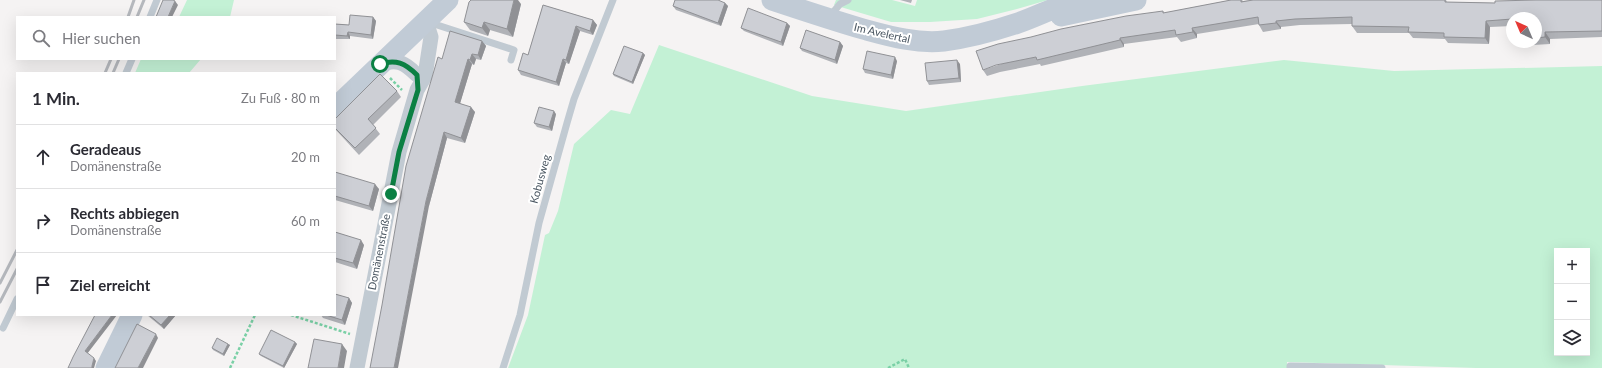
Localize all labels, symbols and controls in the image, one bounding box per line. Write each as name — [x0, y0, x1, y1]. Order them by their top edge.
north arrow — [1506, 12, 1542, 48]
search box — [16, 16, 336, 60]
street label: Im Avelertal — [853, 20, 911, 45]
icon: search — [30, 27, 52, 49]
text: Hier suchen — [62, 29, 141, 47]
route start — [371, 55, 389, 73]
text: 1 Min. — [32, 88, 80, 109]
text: Zu Fuß · 80 m — [241, 90, 320, 106]
text: Geradeaus — [70, 140, 141, 158]
icon: ahead — [32, 146, 54, 168]
text: 20 m — [291, 149, 320, 165]
street label: Kobusweg — [527, 153, 552, 205]
text: Domänenstraße — [70, 158, 161, 174]
route end — [382, 185, 400, 203]
text: Rechts abbiegen — [70, 204, 179, 222]
icon: right — [32, 210, 54, 232]
street label: Domänenstraße — [365, 212, 392, 291]
text: 60 m — [291, 213, 320, 229]
text: Domänenstraße — [70, 222, 161, 238]
map controls — [1554, 248, 1590, 356]
button: + — [1554, 248, 1590, 284]
icon: arrive — [32, 274, 54, 296]
text: Ziel erreicht — [70, 276, 150, 294]
button: − — [1554, 284, 1590, 320]
button: layers — [1554, 320, 1590, 356]

